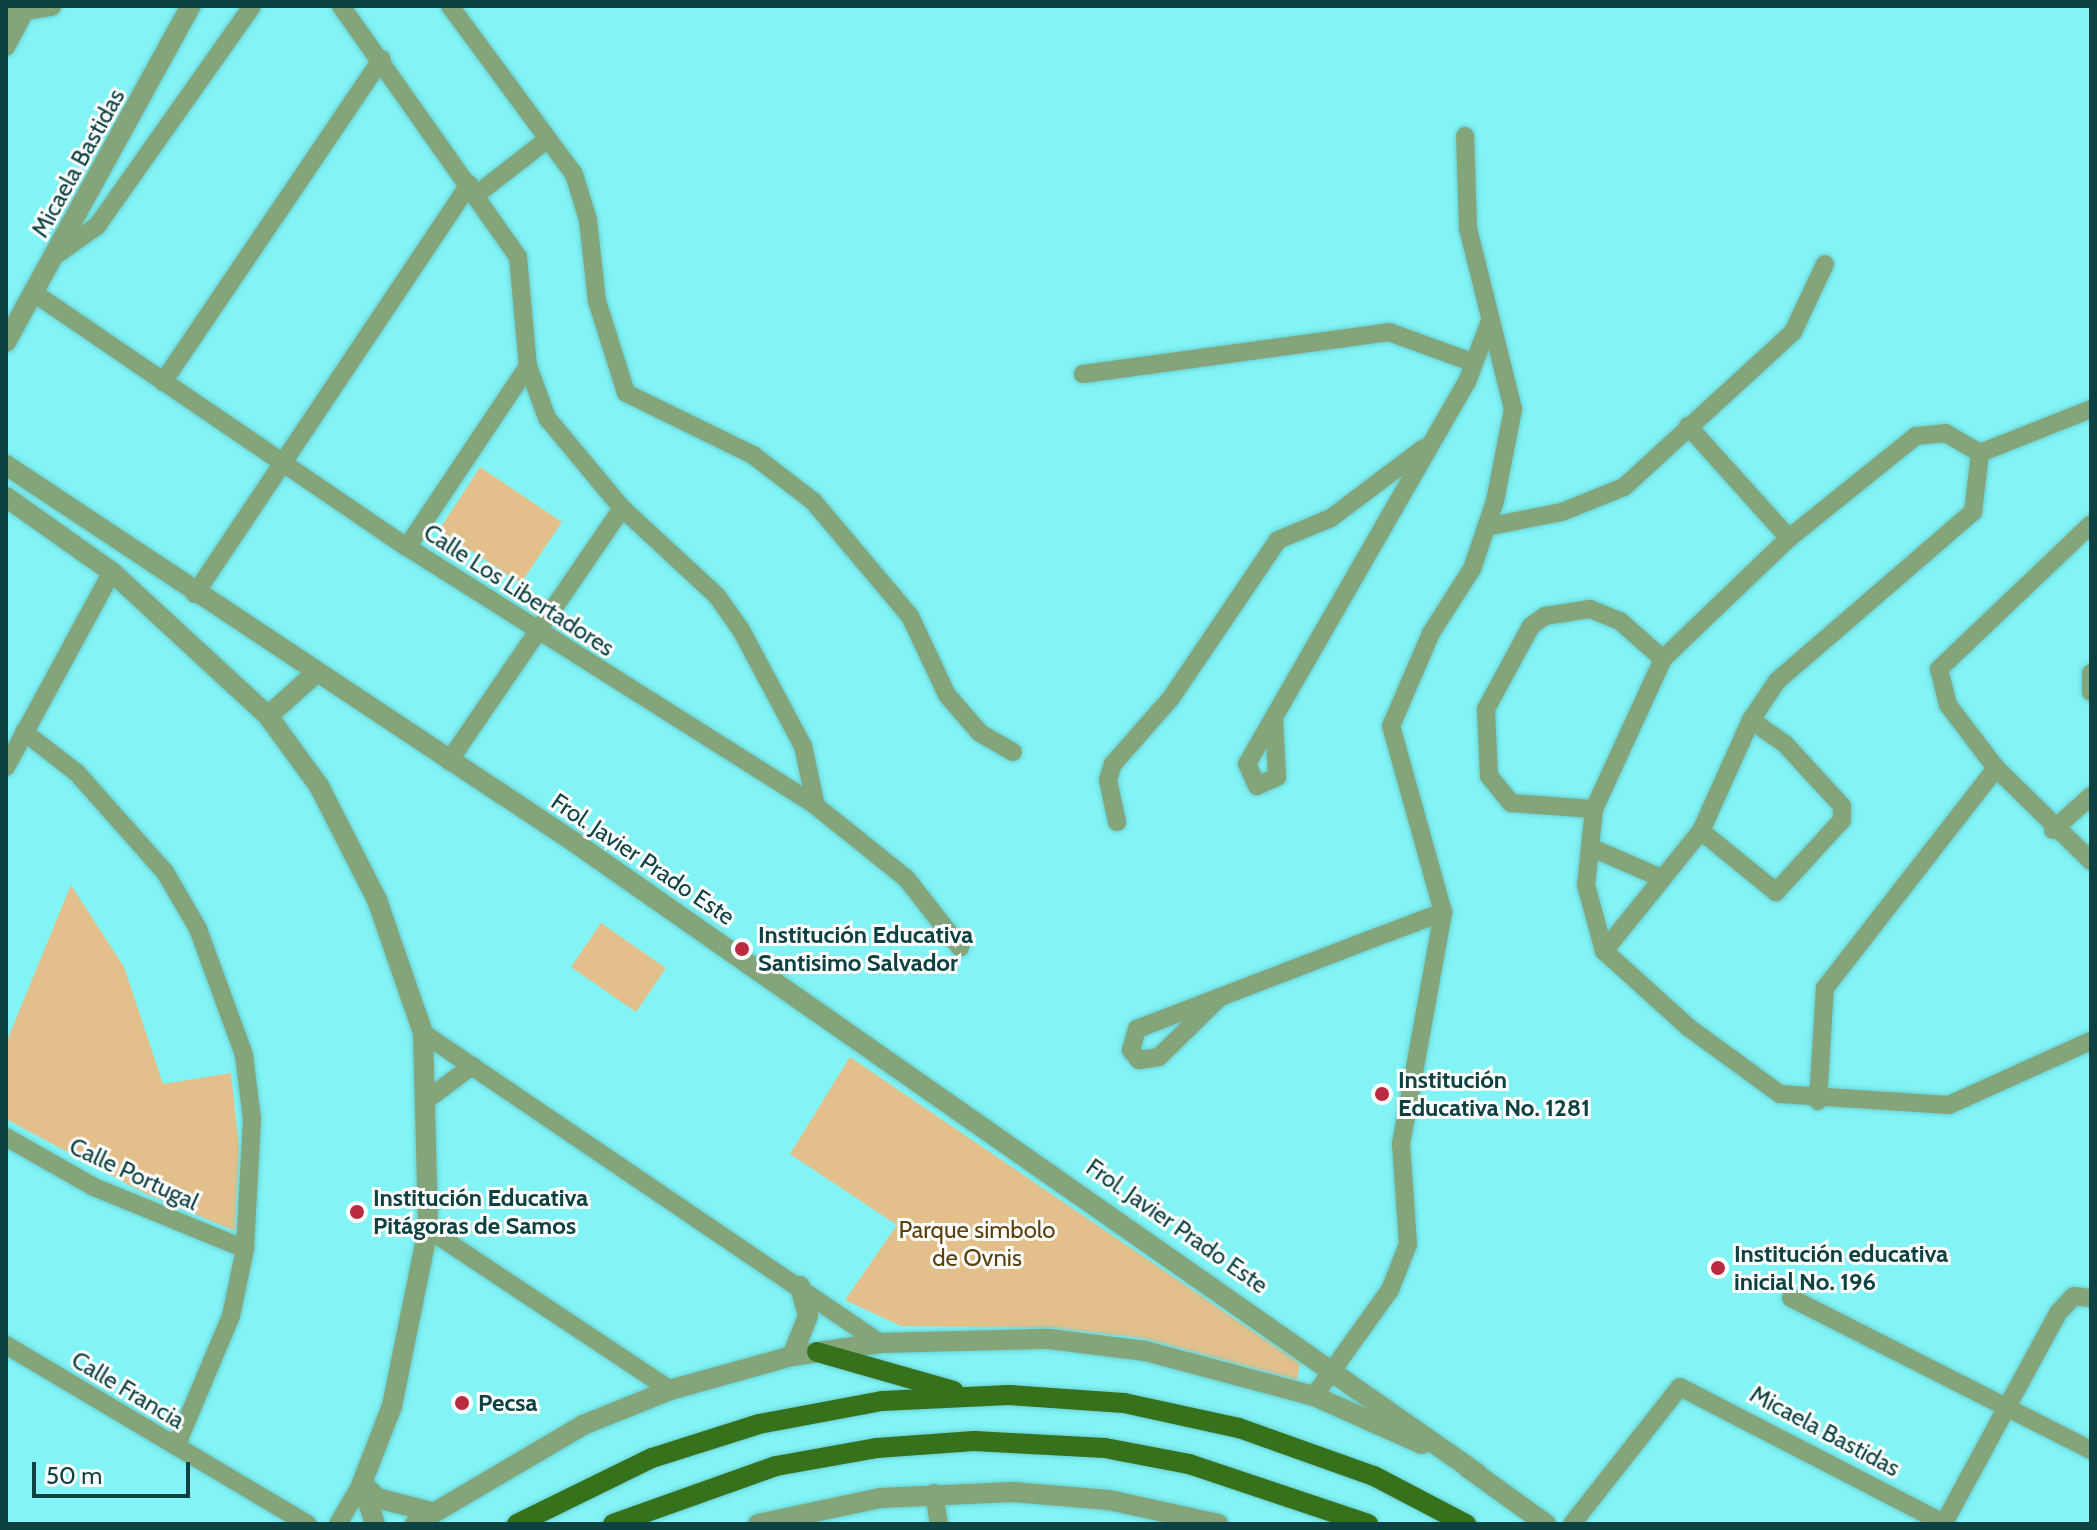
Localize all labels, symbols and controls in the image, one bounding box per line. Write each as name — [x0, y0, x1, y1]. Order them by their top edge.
street label: Micaela Bastidas — [25, 84, 131, 242]
street label: Calle Los Libertadores — [418, 518, 620, 662]
street label: Frol. Javier Prado Este — [546, 787, 740, 931]
place label: Institución Educativa Santisimo Salvador — [758, 921, 973, 977]
marker: Institución Educativa Santisimo Salvador — [733, 940, 751, 958]
place label: Institución Educativa No. 1281 — [1398, 1066, 1590, 1122]
marker: Institución Educativa No. 1281 — [1373, 1085, 1391, 1103]
street label: Calle Portugal — [65, 1132, 203, 1216]
street label: Frol. Javier Prado Este — [1081, 1153, 1273, 1299]
place label: Institución Educativa Pitágoras de Samos — [373, 1184, 588, 1240]
marker: Institución Educativa Pitágoras de Samos — [348, 1203, 366, 1221]
park label: Parque simbolo de Ovnis — [898, 1216, 1056, 1272]
place label: Institución educativa inicial No. 196 — [1734, 1240, 1948, 1296]
marker: Institución educativa inicial No. 196 — [1709, 1259, 1727, 1277]
street label: Calle Francia — [66, 1345, 190, 1435]
street label: Micaela Bastidas — [1745, 1379, 1905, 1483]
place label: Pecsa — [478, 1389, 537, 1417]
marker: Pecsa — [453, 1394, 471, 1412]
scale bar — [36, 1446, 194, 1496]
text: 50 m — [46, 1461, 102, 1490]

